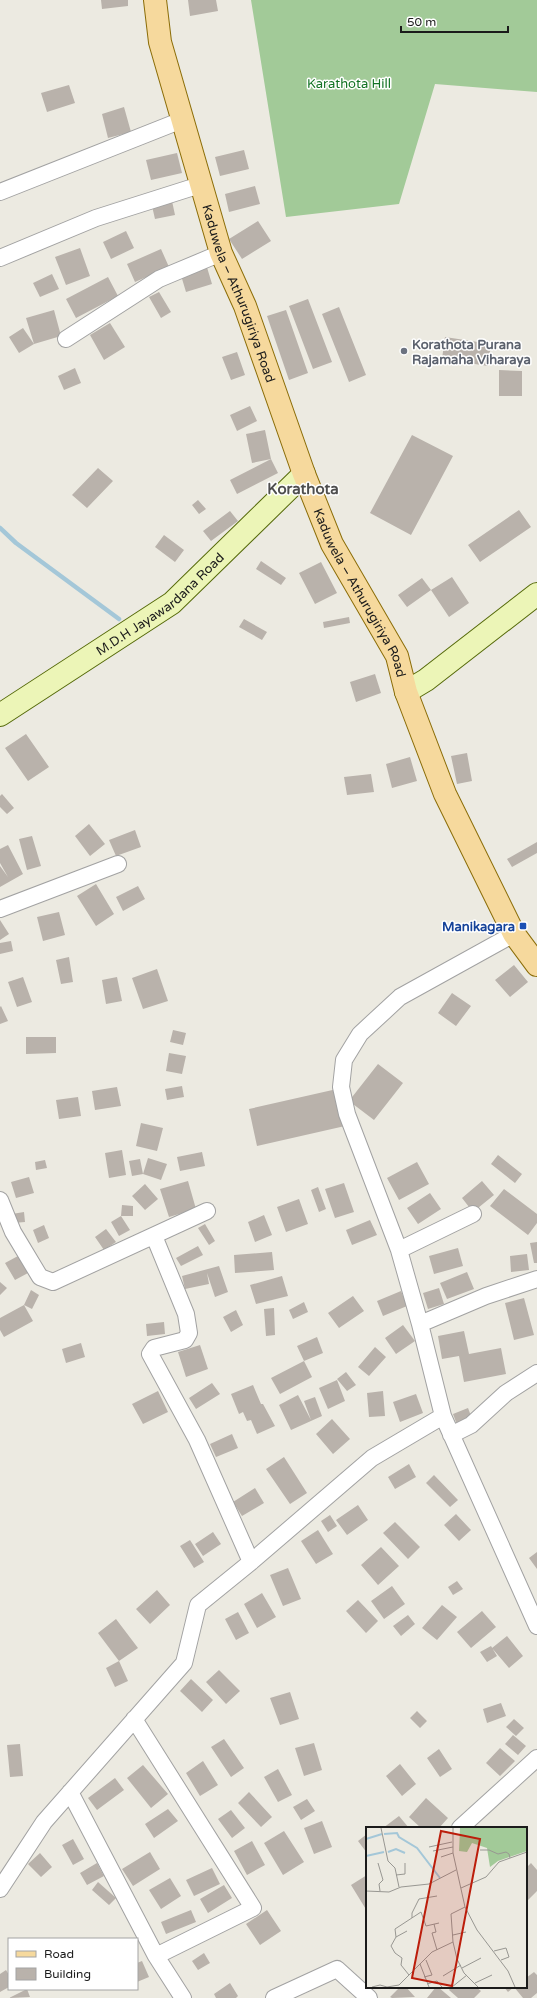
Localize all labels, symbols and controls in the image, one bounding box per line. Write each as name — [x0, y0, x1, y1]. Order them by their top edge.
scale bar — [401, 8, 508, 34]
text: 50 m — [407, 15, 436, 29]
park label: Karathota Hill — [307, 76, 391, 92]
street label: Kaduwela – Athurugiriya Road — [198, 203, 278, 385]
place label: Korathota Purana Rajamaha Viharaya — [412, 337, 531, 368]
marker: Korathota Purana Rajamaha Viharaya — [399, 346, 409, 356]
district label: Korathota — [267, 480, 339, 498]
street label: Kaduwela – Athurugiriya Road — [309, 506, 409, 679]
street label: M.D.H Jayawardana Road — [93, 550, 228, 659]
place label: Manikagara — [442, 919, 515, 935]
marker: Manikagara — [518, 921, 528, 931]
inset map — [366, 1827, 527, 1988]
legend — [8, 1938, 138, 1990]
text: Road — [44, 1947, 74, 1961]
text: Building — [44, 1967, 91, 1981]

